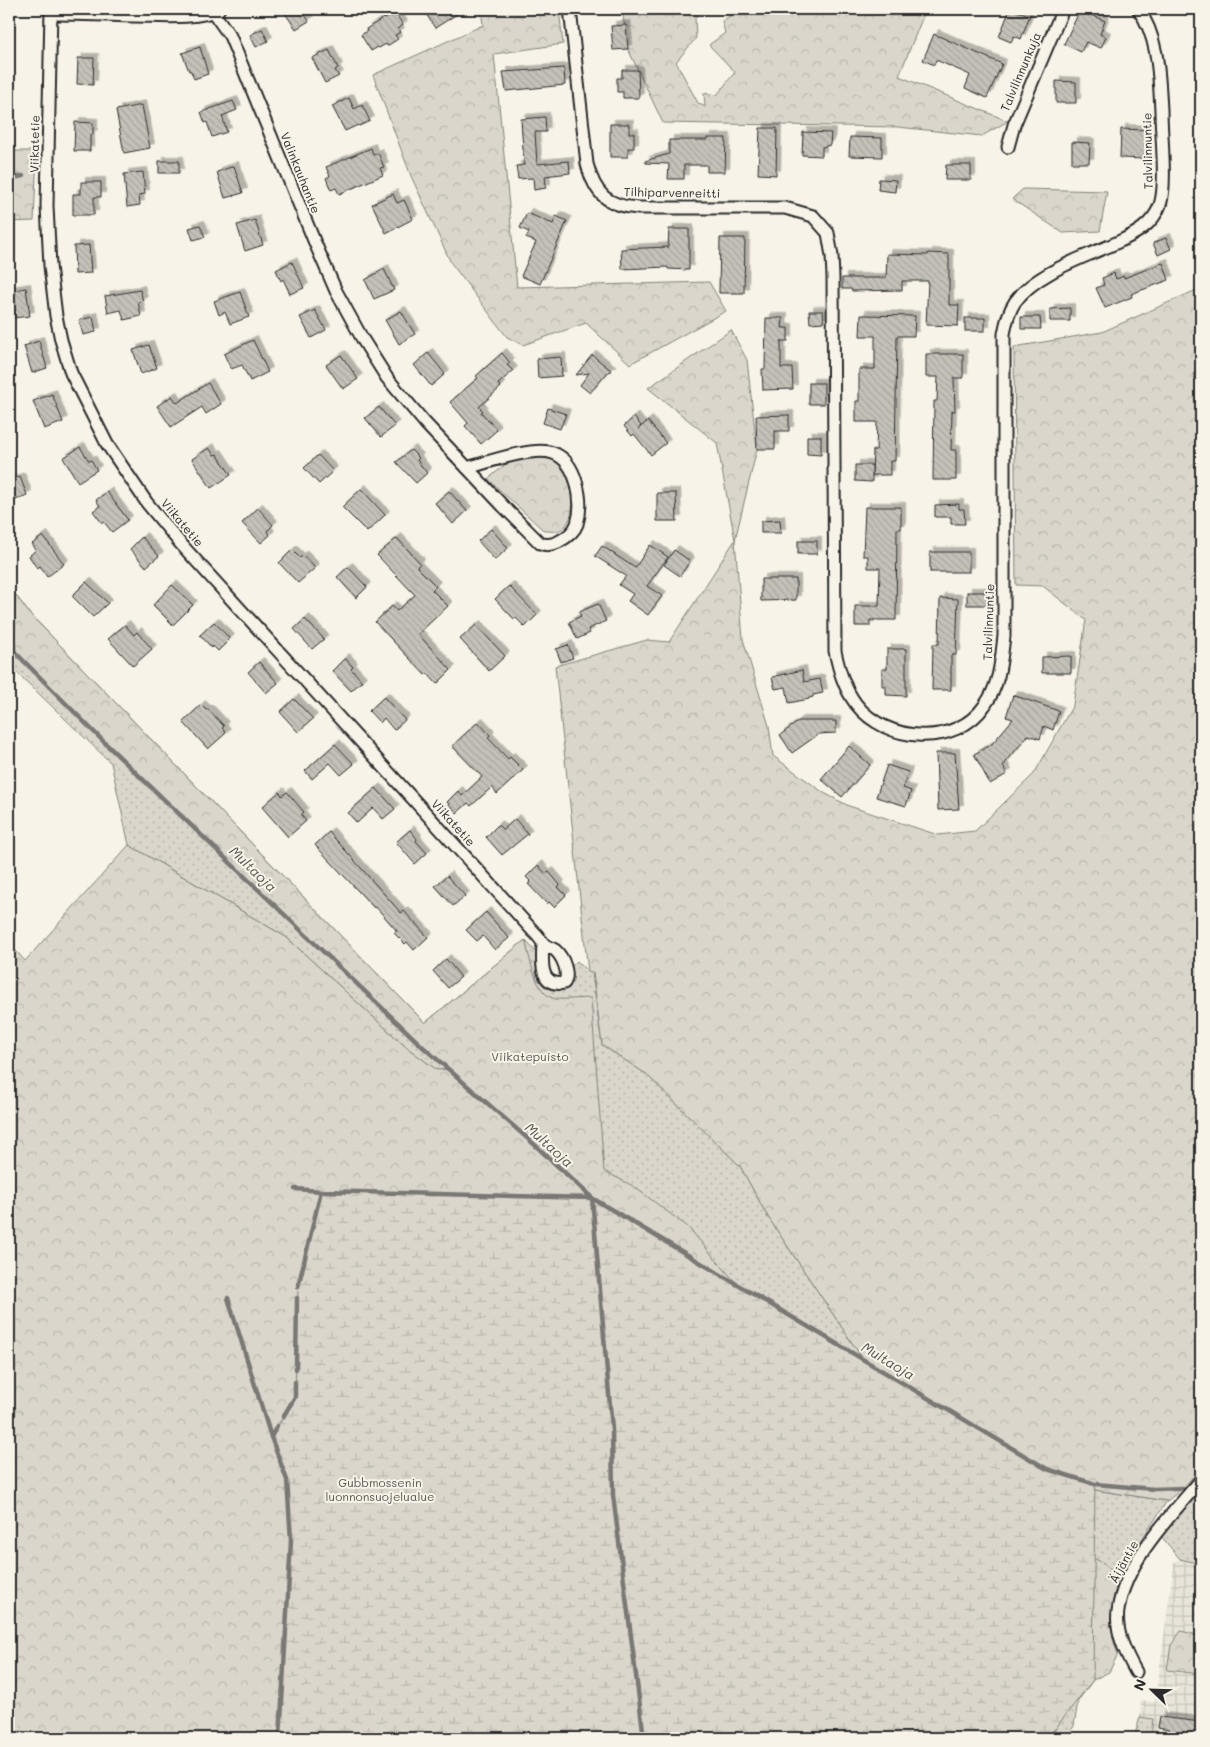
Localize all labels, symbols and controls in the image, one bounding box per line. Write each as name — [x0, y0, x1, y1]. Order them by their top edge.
street label: Talvilinnunkuja — [996, 29, 1044, 114]
street label: Talvilinnuntie — [1138, 113, 1156, 190]
street label: Viikatetie — [25, 115, 43, 173]
street label: Valinkauhantie — [277, 130, 324, 216]
street label: Tilhiparvenreitti — [624, 183, 720, 201]
street label: Viikatetie — [158, 495, 208, 550]
street label: Talvilinnuntie — [979, 583, 997, 661]
street label: Viikatetie — [428, 795, 479, 849]
water label: Multaoja — [226, 841, 281, 896]
park label: Viikatepuisto — [491, 1048, 569, 1064]
water label: Multaoja — [521, 1118, 578, 1171]
water label: Multaoja — [858, 1337, 918, 1384]
park label: Gubbmossenin luonnonsuojelualue — [326, 1474, 434, 1504]
street label: Äijäntie — [1105, 1537, 1141, 1586]
north arrow — [1128, 1664, 1178, 1714]
text: N — [1129, 1676, 1150, 1693]

